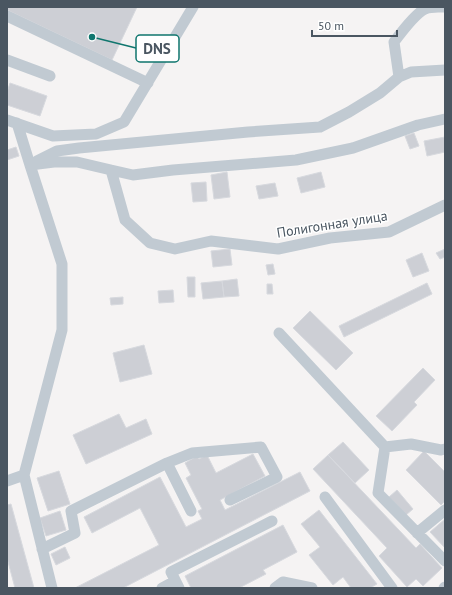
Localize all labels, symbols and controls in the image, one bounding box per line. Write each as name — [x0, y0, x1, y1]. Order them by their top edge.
scale bar — [312, 12, 397, 38]
text: 50 m — [318, 18, 344, 33]
callout: DNS — [136, 35, 179, 62]
text: DNS — [143, 39, 171, 58]
street label: Полигонная улица — [275, 206, 389, 242]

